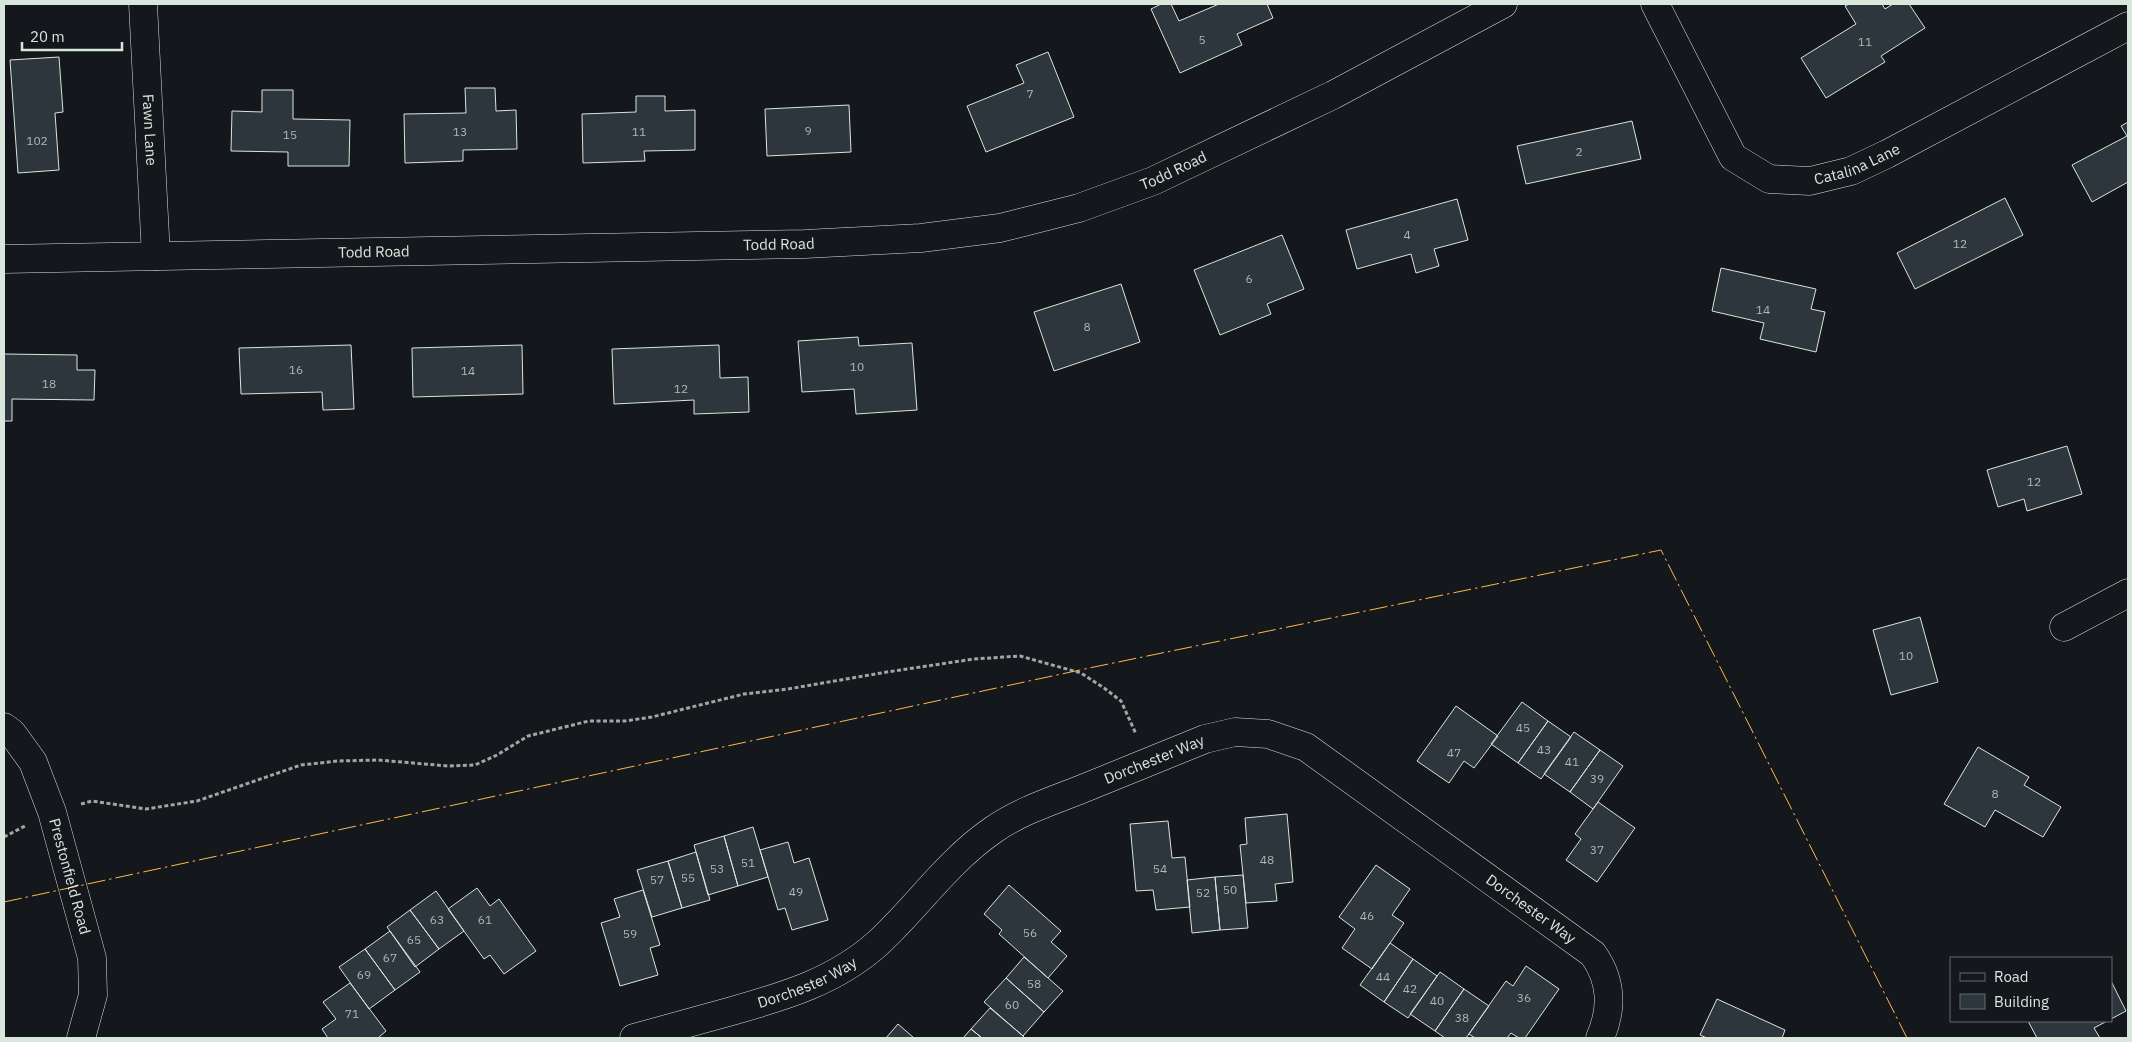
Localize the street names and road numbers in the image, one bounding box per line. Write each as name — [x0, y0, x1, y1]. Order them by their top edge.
street label: Fawn Lane — [139, 94, 161, 166]
street label: Catalina Lane — [1812, 139, 1903, 189]
street label: Todd Road — [1137, 147, 1210, 194]
street label: Todd Road — [743, 234, 815, 254]
street label: Todd Road — [338, 241, 410, 262]
street label: Dorchester Way — [1101, 730, 1208, 788]
street label: Prestonfield Road — [45, 816, 95, 936]
street label: Dorchester Way — [1482, 870, 1580, 948]
street label: Dorchester Way — [755, 952, 861, 1012]

